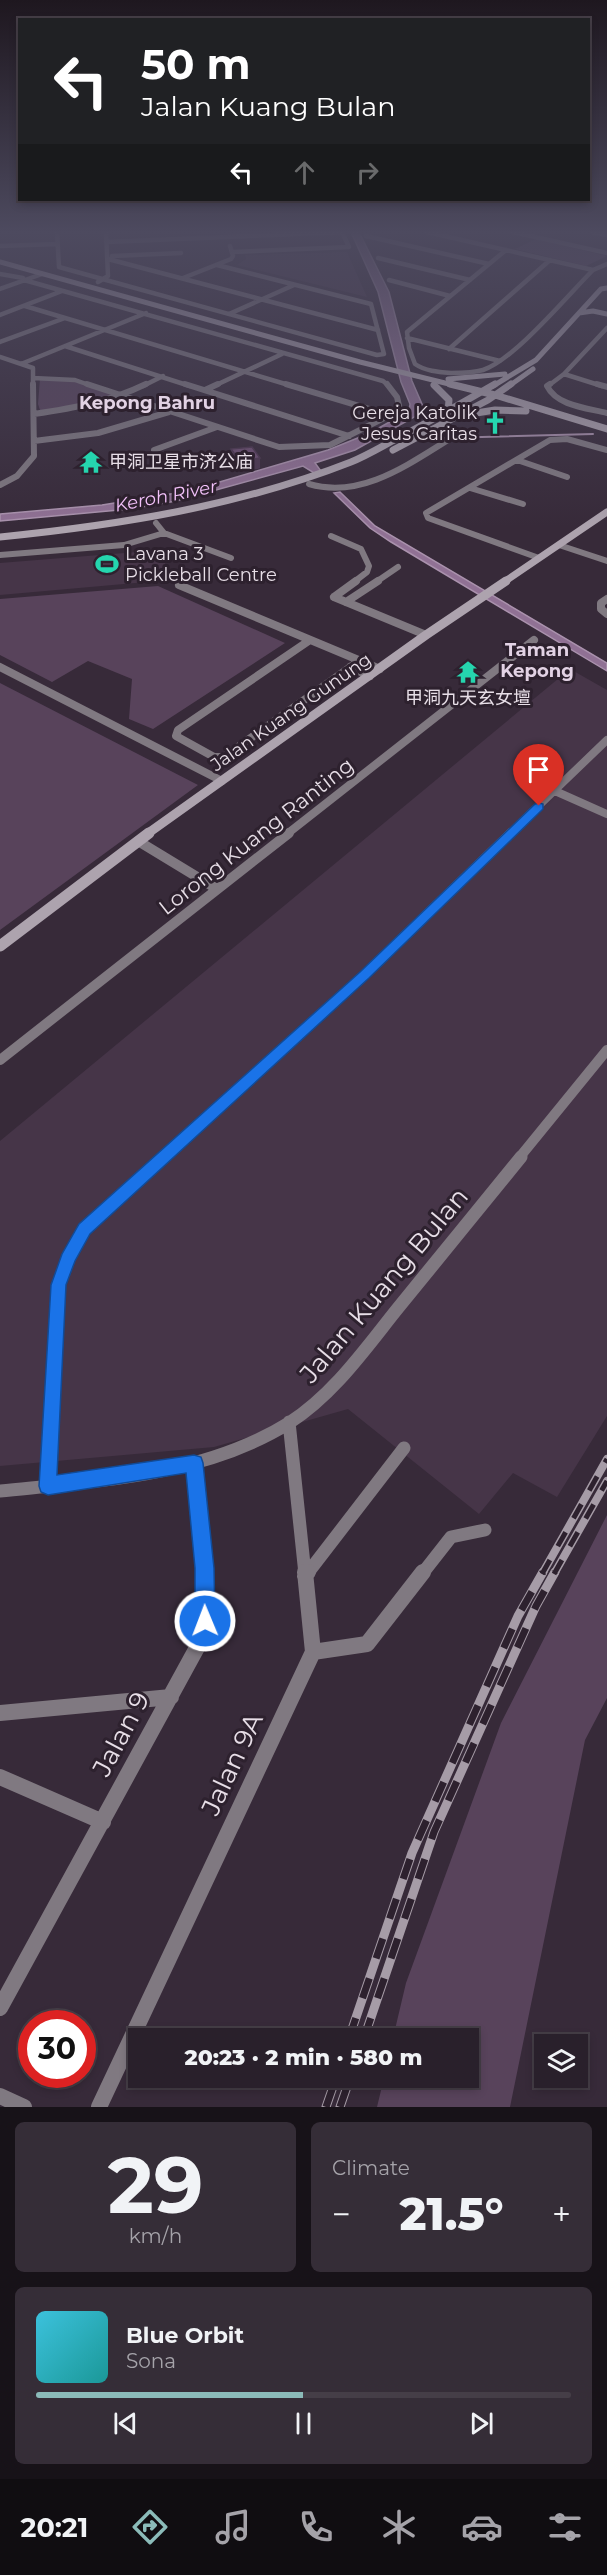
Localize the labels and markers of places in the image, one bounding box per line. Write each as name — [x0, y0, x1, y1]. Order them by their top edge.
place label: Gereja Katolik Jesus Caritas — [352, 402, 477, 445]
church icon: Gereja Katolik Jesus Caritas — [482, 410, 508, 436]
temple icon: 甲洞卫星市济公庙 — [78, 449, 104, 475]
place label: 甲洞卫星市济公庙 — [109, 451, 253, 473]
place label: Lavana 3 Pickleball Centre — [125, 543, 277, 586]
sports icon: Lavana 3 Pickleball Centre — [94, 551, 120, 577]
temple icon: 甲洞九天玄女壇 — [455, 659, 481, 685]
place label: 甲洞九天玄女壇 — [405, 687, 531, 709]
pin — [513, 744, 564, 806]

